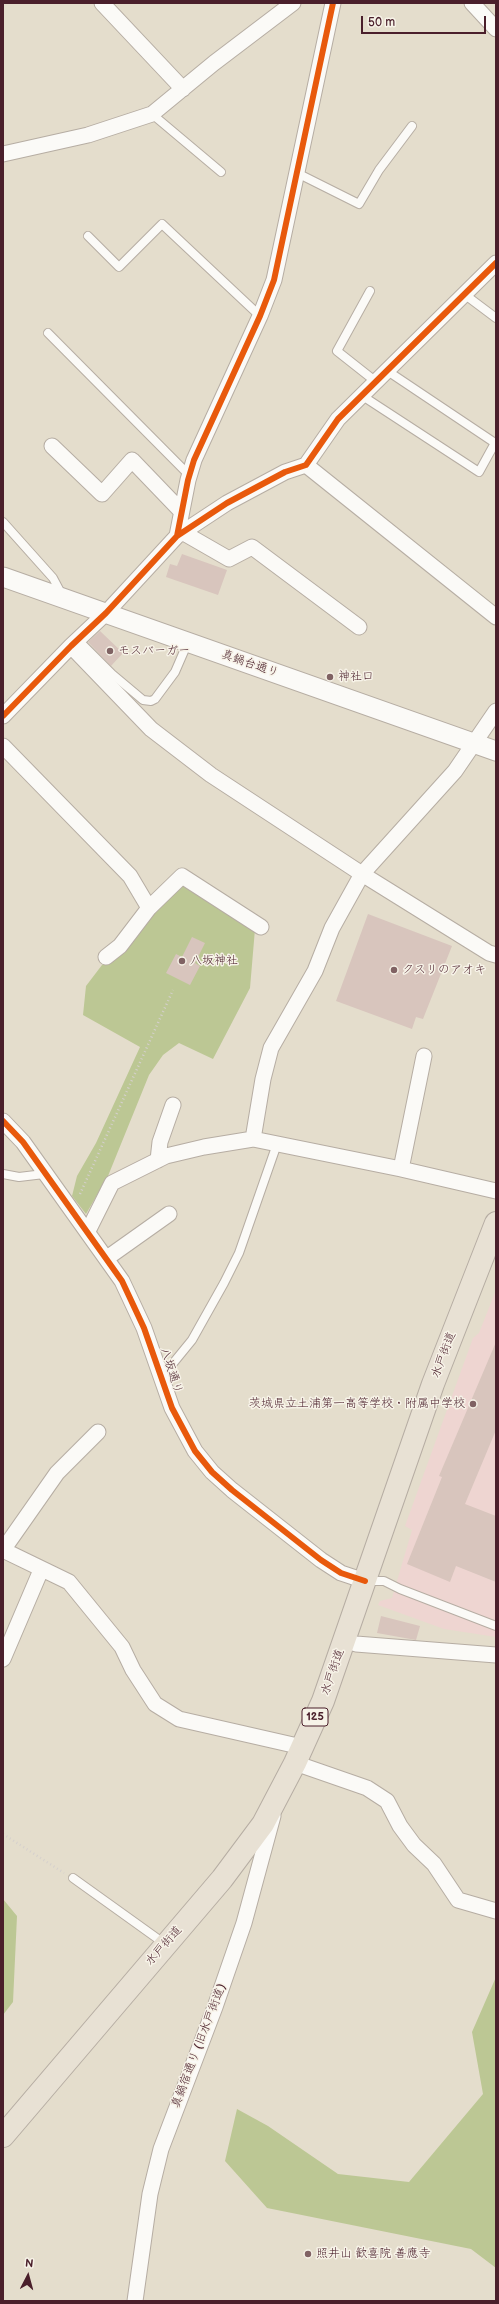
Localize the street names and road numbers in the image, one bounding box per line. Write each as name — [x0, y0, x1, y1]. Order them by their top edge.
street label: 真鍋台通り — [219, 647, 281, 681]
street label: 水戸街道 — [429, 1330, 459, 1380]
street label: 八坂通り — [157, 1346, 185, 1396]
street label: 水戸街道 — [318, 1647, 348, 1697]
road number: 125 — [302, 1708, 328, 1726]
street label: 水戸街道 — [143, 1923, 185, 1969]
street label: 真鍋宿通り (旧水戸街道) — [169, 1982, 229, 2110]

